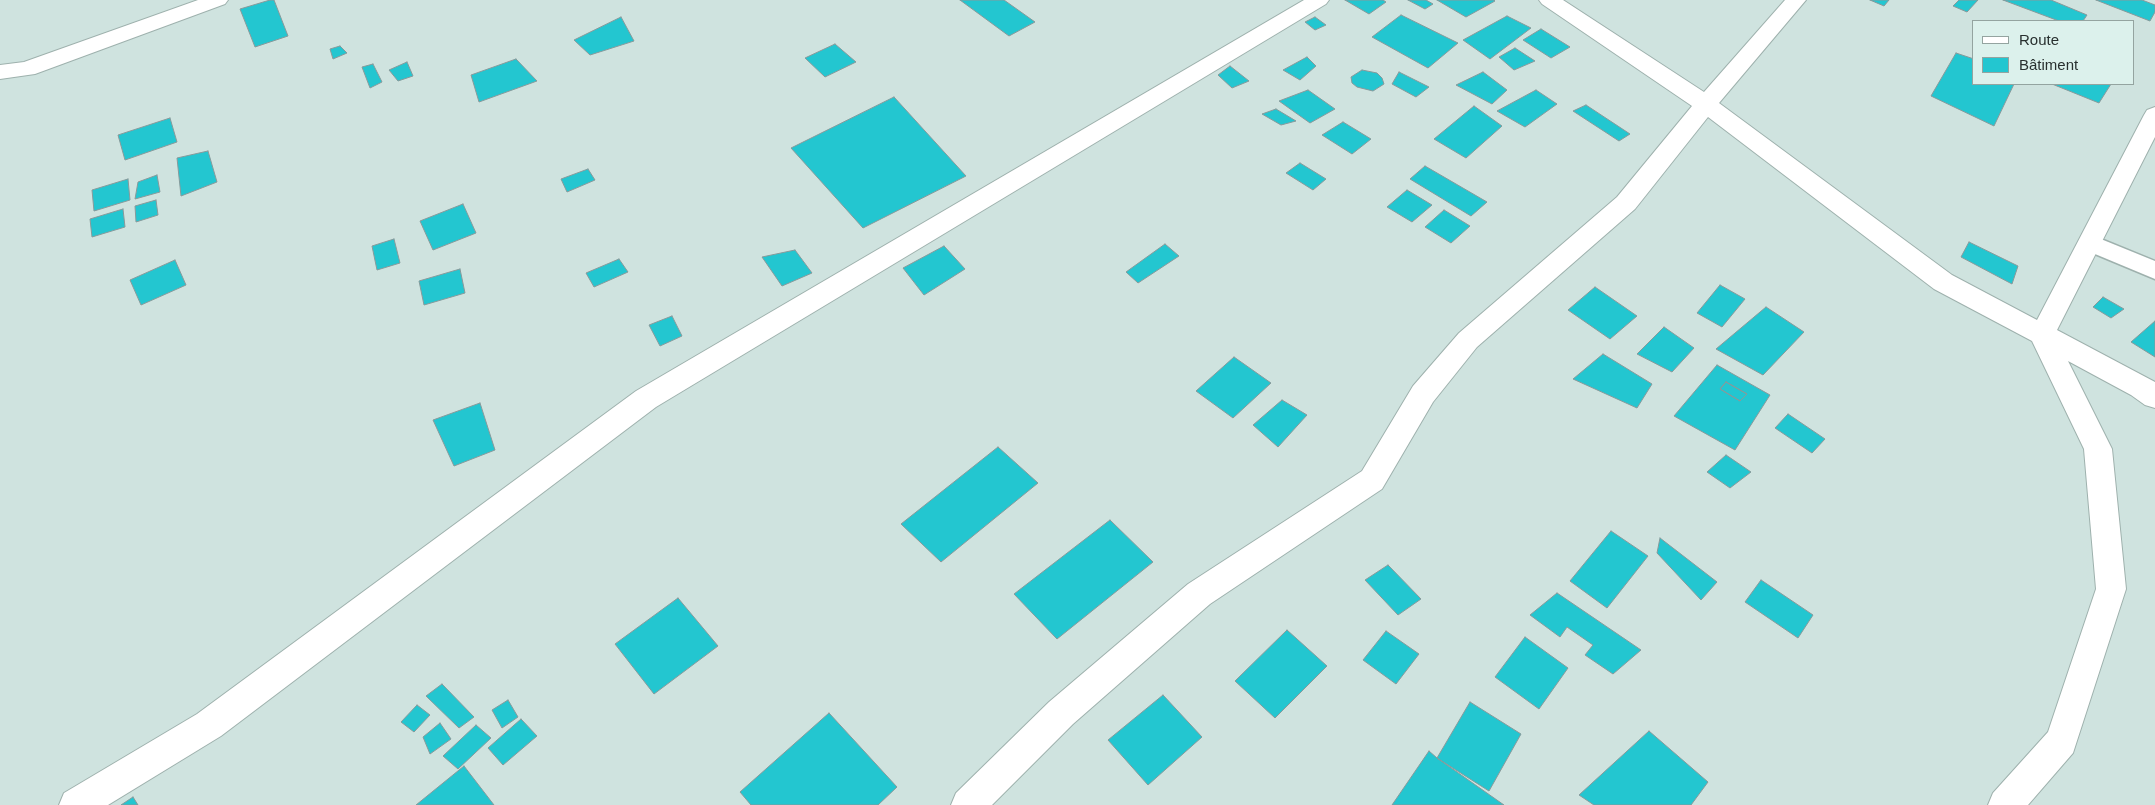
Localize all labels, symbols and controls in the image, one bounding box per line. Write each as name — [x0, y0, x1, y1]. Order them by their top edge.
legend — [1972, 20, 2135, 85]
text: Route — [2019, 31, 2059, 48]
text: Bâtiment — [2019, 56, 2078, 73]

